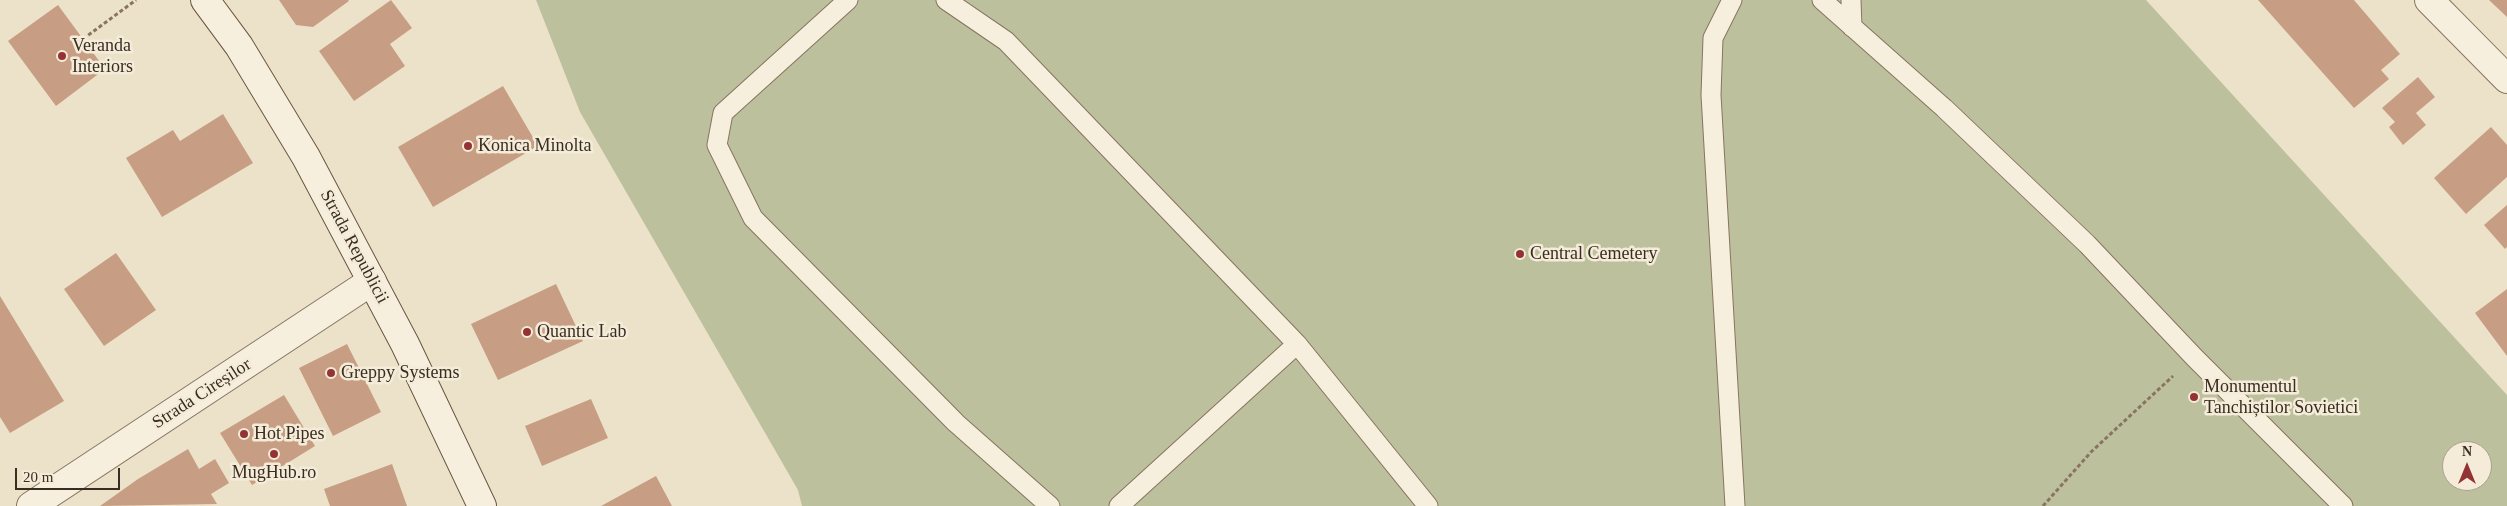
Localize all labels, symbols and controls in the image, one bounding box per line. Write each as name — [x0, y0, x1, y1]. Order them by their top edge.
place label: Veranda Interiors — [72, 35, 133, 78]
marker: Veranda Interiors — [56, 50, 68, 62]
place label: Konica Minolta — [478, 135, 591, 157]
marker: Konica Minolta — [462, 140, 474, 152]
street label: Strada Republicii — [315, 187, 393, 307]
place label: Central Cemetery — [1530, 243, 1657, 265]
marker: Central Cemetery — [1514, 248, 1526, 260]
place label: Quantic Lab — [537, 321, 626, 343]
marker: Quantic Lab — [521, 326, 533, 338]
street label: Strada Cireșilor — [149, 354, 255, 434]
place label: Greppy Systems — [341, 362, 459, 384]
marker: Greppy Systems — [325, 367, 337, 379]
place label: Monumentul Tanchiștilor Sovietici — [2204, 376, 2358, 418]
marker: Monumentul Tanchiștilor Sovietici — [2188, 391, 2200, 403]
place label: Hot Pipes — [254, 423, 325, 445]
marker: Hot Pipes — [238, 428, 250, 440]
north arrow — [2442, 441, 2492, 491]
text: N — [2462, 444, 2472, 459]
marker: MugHub.ro — [268, 448, 280, 460]
scale bar — [18, 458, 122, 490]
place label: MugHub.ro — [232, 462, 316, 484]
text: 20 m — [23, 469, 53, 485]

